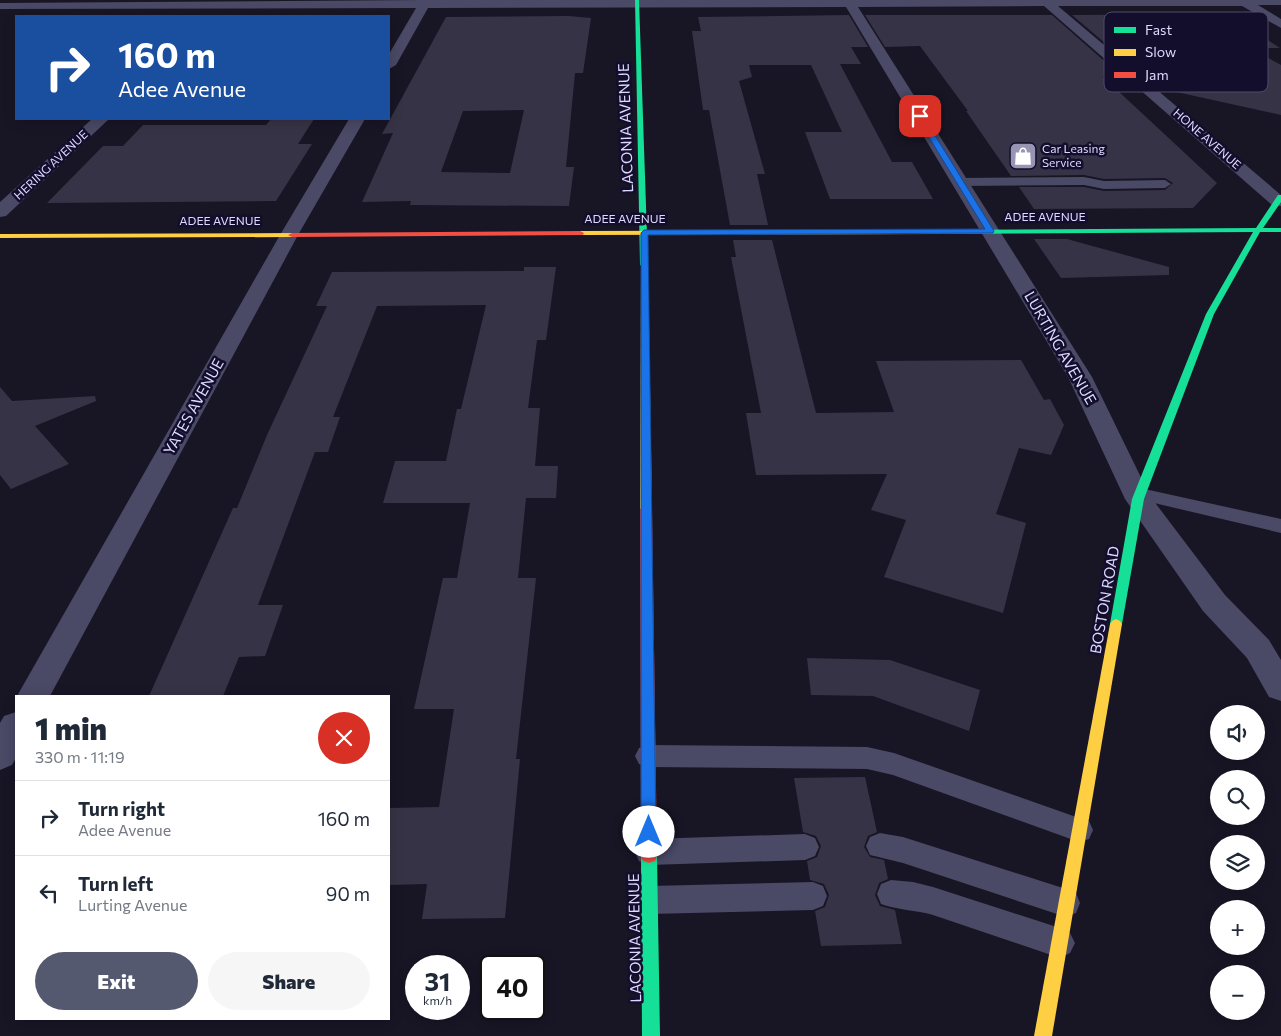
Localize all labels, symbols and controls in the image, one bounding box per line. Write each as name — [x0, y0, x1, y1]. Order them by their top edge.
legend — [1104, 12, 1268, 92]
text: Fast — [1145, 21, 1172, 38]
text: 160 m — [118, 32, 216, 75]
icon: right — [35, 35, 100, 100]
text: Slow — [1145, 43, 1176, 60]
street label: LACONIA AVENUE — [614, 63, 636, 193]
text: Jam — [1145, 66, 1169, 83]
text: Adee Avenue — [118, 75, 246, 102]
pin — [899, 95, 941, 137]
icon: arrive — [906, 102, 934, 130]
street label: HONE AVENUE — [1171, 105, 1244, 171]
street label: HERING AVENUE — [11, 127, 90, 202]
shop icon: Car Leasing Service — [1008, 141, 1038, 171]
place label: Car Leasing Service — [1042, 141, 1105, 169]
street label: ADEE AVENUE — [1004, 209, 1086, 223]
street label: ADEE AVENUE — [584, 211, 666, 225]
street label: ADEE AVENUE — [179, 213, 261, 227]
street label: LURTING AVENUE — [1021, 288, 1101, 407]
street label: YATES AVENUE — [159, 355, 227, 458]
street label: BOSTON ROAD — [1086, 545, 1122, 655]
map controls — [1210, 705, 1265, 1020]
button: sound — [1210, 705, 1265, 760]
text: 1 min — [35, 709, 107, 746]
button: close — [318, 712, 370, 764]
text: 330 m · 11:19 — [35, 747, 125, 766]
button: search — [1210, 770, 1265, 825]
text: Turn right — [78, 797, 165, 820]
icon: right — [35, 804, 63, 832]
position arrow — [622, 805, 674, 857]
text: 160 m — [318, 807, 370, 830]
text: Adee Avenue — [78, 820, 171, 839]
button: layers — [1210, 835, 1265, 890]
text: Turn left — [78, 872, 153, 895]
street label: LACONIA AVENUE — [624, 873, 644, 1003]
icon: left — [35, 879, 63, 907]
text: 90 m — [326, 882, 370, 905]
text: Lurting Avenue — [78, 895, 187, 914]
button: + — [1210, 900, 1265, 955]
button: Exit — [35, 952, 198, 1010]
button: Share — [208, 952, 370, 1010]
speed limit sign: 40 — [480, 955, 545, 1020]
button: − — [1210, 965, 1265, 1020]
text: 31 — [425, 966, 450, 996]
text: km/h — [423, 993, 452, 1007]

